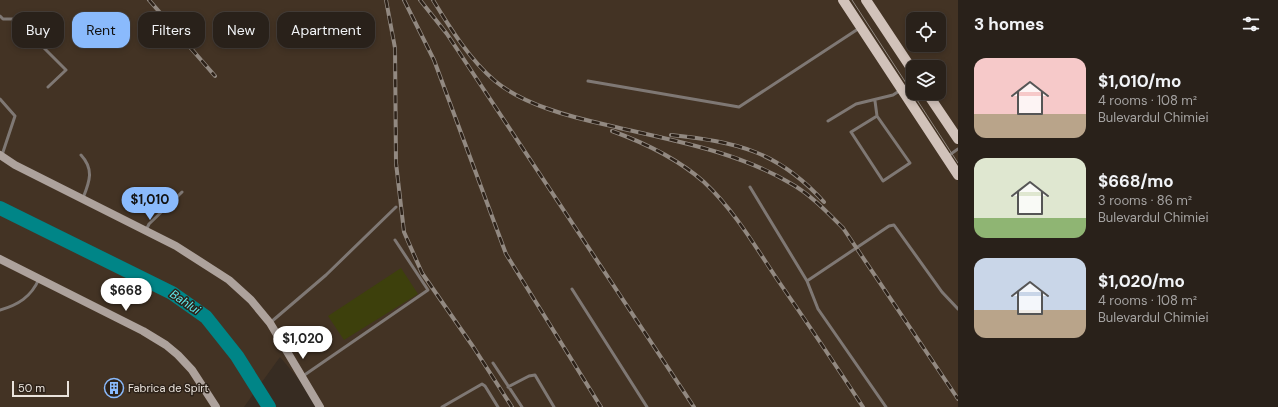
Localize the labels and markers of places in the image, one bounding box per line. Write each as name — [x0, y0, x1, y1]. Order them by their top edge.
pin: $1,010 — [117, 187, 183, 221]
pin: $668 — [102, 278, 150, 312]
pin: $1,020 — [270, 326, 336, 360]
building icon: Fabrica de Spirt — [103, 377, 125, 399]
place label: Fabrica de Spirt — [128, 381, 209, 395]

